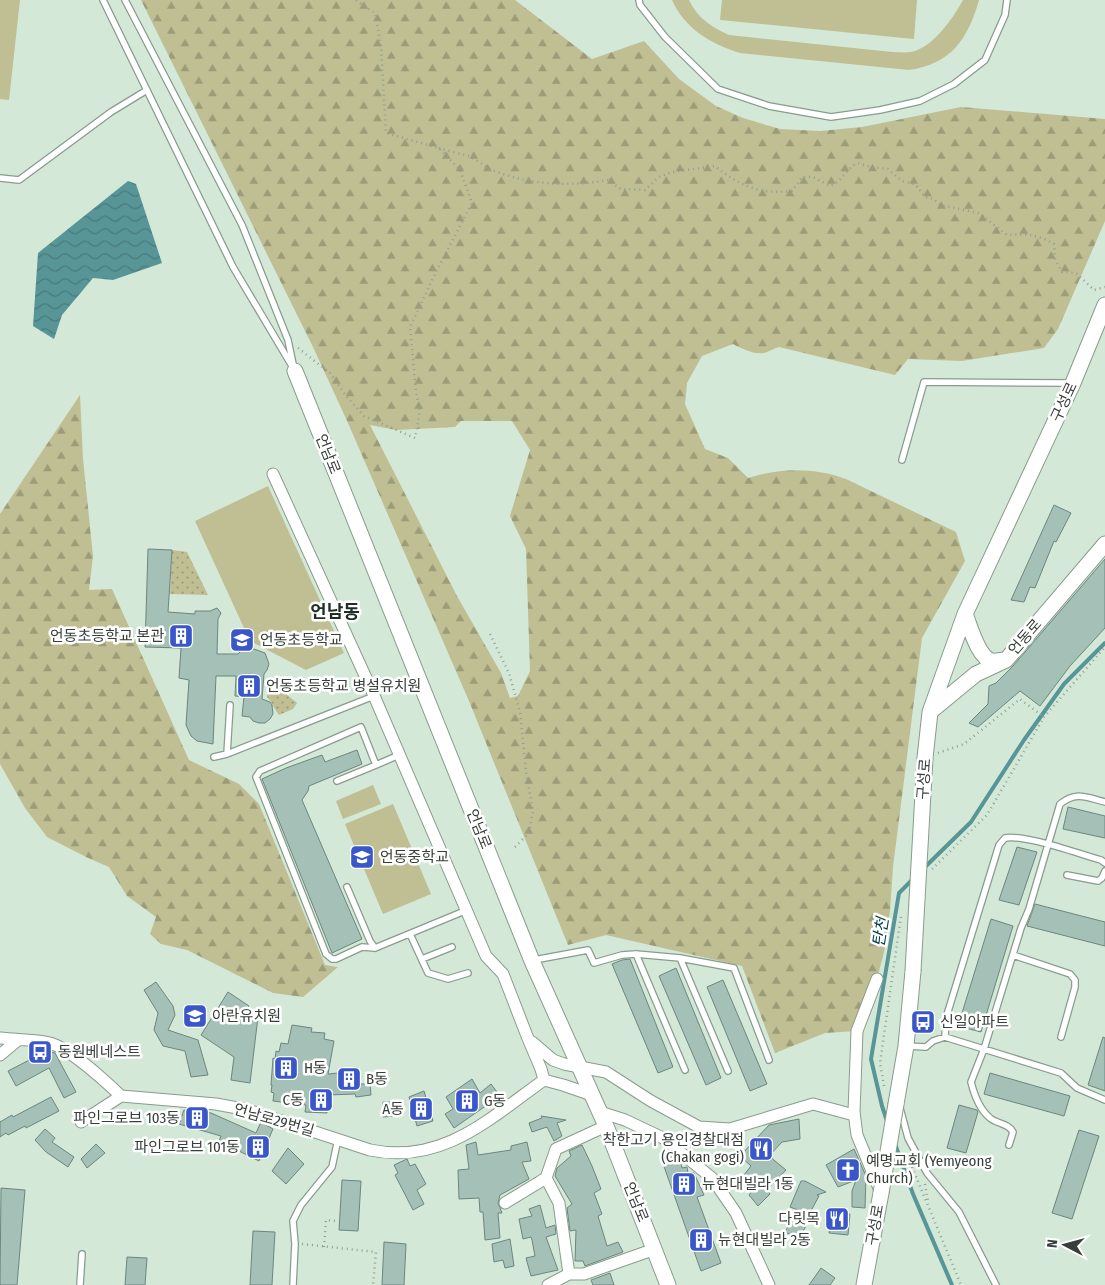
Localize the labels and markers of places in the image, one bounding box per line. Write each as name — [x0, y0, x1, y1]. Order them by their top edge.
building icon: 언동초등학교 본관 — [168, 623, 194, 649]
place label: 언동초등학교 본관 — [50, 627, 164, 645]
school or university icon: 언동초등학교 — [229, 627, 255, 653]
place label: 언동초등학교 — [260, 631, 343, 649]
building icon: 언동초등학교 병설유치원 — [236, 673, 262, 699]
place label: 언동초등학교 병설유치원 — [266, 677, 421, 695]
school or university icon: 언동중학교 — [349, 844, 375, 870]
place label: 언동중학교 — [380, 848, 449, 866]
school or university icon: 아란유치원 — [182, 1003, 208, 1029]
place label: 아란유치원 — [212, 1007, 281, 1025]
bus stop icon: 신일아파트 — [910, 1009, 936, 1035]
place label: 신일아파트 — [940, 1013, 1009, 1031]
bus stop icon: 동원베네스트 — [27, 1039, 53, 1065]
place label: 동원베네스트 — [58, 1043, 141, 1061]
building icon: H동 — [273, 1055, 299, 1081]
place label: H동 — [304, 1059, 327, 1077]
building icon: B동 — [336, 1066, 362, 1092]
place label: B동 — [366, 1070, 388, 1088]
building icon: C동 — [308, 1087, 334, 1113]
building icon: G동 — [454, 1088, 480, 1114]
place label: C동 — [283, 1091, 304, 1109]
place label: G동 — [484, 1092, 506, 1110]
building icon: A동 — [408, 1096, 434, 1122]
place label: A동 — [382, 1100, 404, 1118]
building icon: 파인그로브 103동 — [184, 1105, 210, 1131]
place label: 파인그로브 103동 — [73, 1109, 180, 1127]
place label: 착한고기 용인경찰대점 (Chakan gogi) — [602, 1131, 744, 1166]
building icon: 파인그로브 101동 — [245, 1134, 271, 1160]
restaurant icon: 착한고기 용인경찰대점 (Chakan gogi) — [748, 1136, 774, 1162]
place label: 파인그로브 101동 — [135, 1138, 240, 1156]
place label: 예명교회 (Yemyeong Church) — [866, 1152, 991, 1187]
church icon: 예명교회 (Yemyeong Church) — [835, 1157, 861, 1183]
building icon: 뉴현대빌라 1동 — [671, 1171, 697, 1197]
place label: 뉴현대빌라 1동 — [702, 1175, 794, 1193]
restaurant icon: 다릿목 — [824, 1206, 850, 1232]
place label: 다릿목 — [779, 1210, 820, 1228]
building icon: 뉴현대빌라 2동 — [688, 1227, 714, 1253]
place label: 뉴현대빌라 2동 — [718, 1231, 811, 1249]

